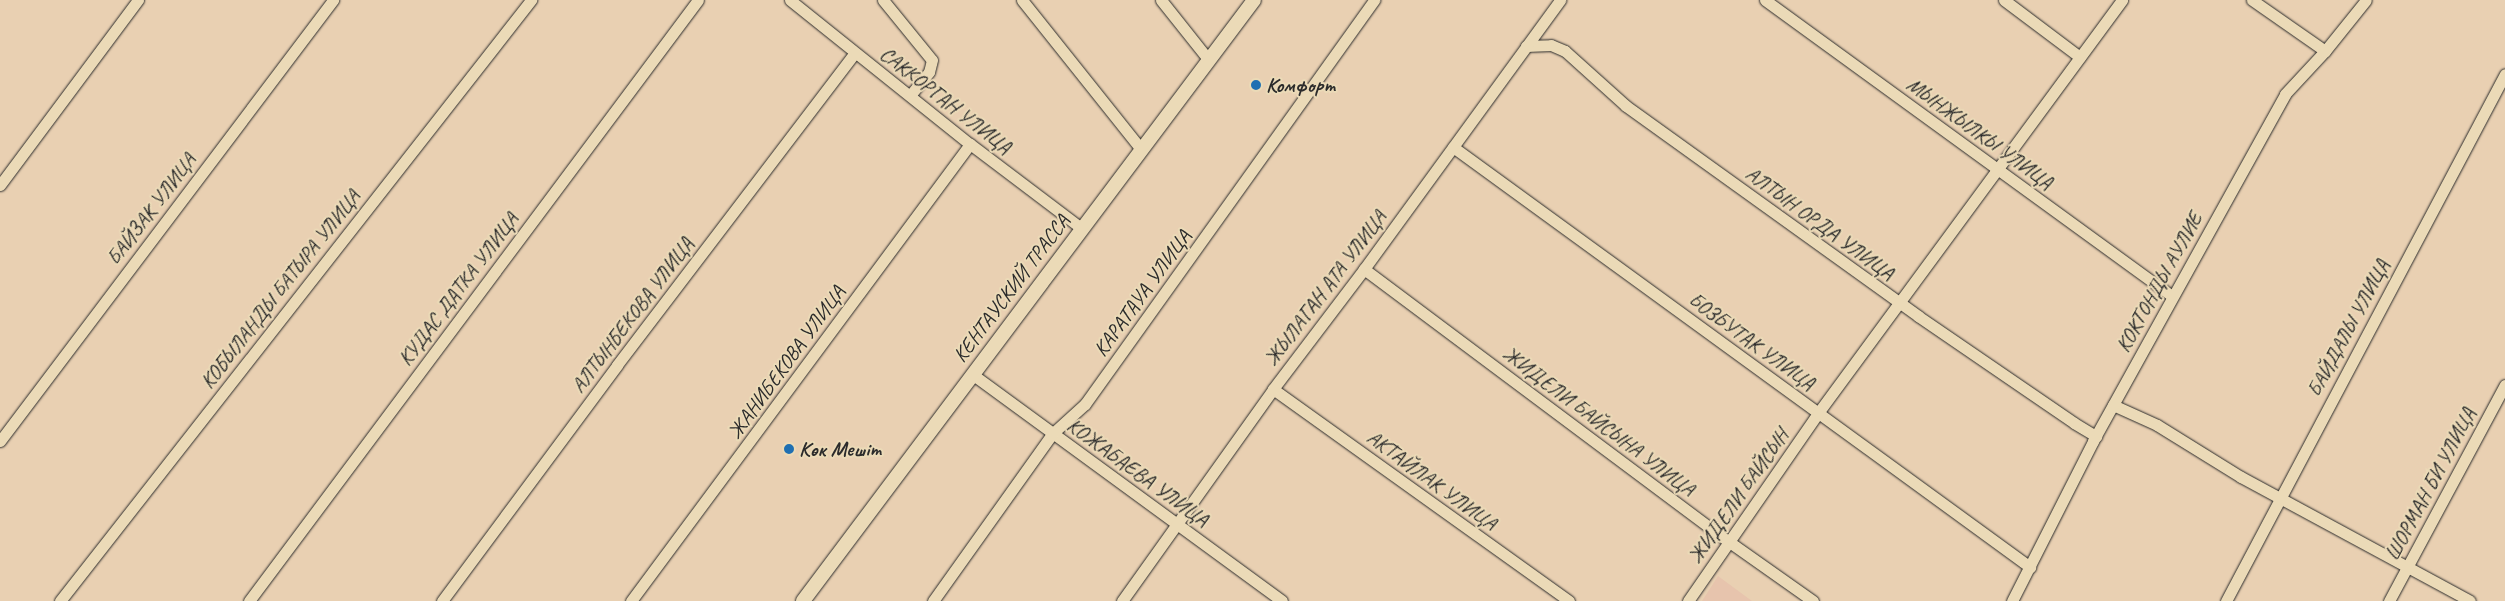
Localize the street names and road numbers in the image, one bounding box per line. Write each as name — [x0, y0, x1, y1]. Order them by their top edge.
street label: САККОРГАН УЛИЦА — [875, 41, 1017, 159]
street label: МЫНЖЫЛКЫ УЛИЦА — [1902, 72, 2058, 194]
street label: БАЙЗАК УЛИЦА — [101, 148, 201, 270]
street label: АЛТЫН ОРДА УЛИЦА — [1742, 161, 1898, 285]
street label: КОБЫЛАНДЫ БАТЫРА УЛИЦА — [194, 185, 366, 393]
street label: ЖЫЛАГАН АТА УЛИЦА — [1258, 205, 1392, 371]
street label: КУДАС ДАТКА УЛИЦА — [393, 208, 523, 370]
street label: КОКТОНДЫ АУЛИЕ — [2110, 208, 2208, 356]
street label: КЕНТАУСКИЙ ТРАССА — [947, 209, 1075, 367]
street label: КАРАТАУА УЛИЦА — [1088, 225, 1196, 361]
street label: АЛТЫНБЕКОВА УЛИЦА — [565, 232, 699, 398]
street label: БАЙДАЛЫ УЛИЦА — [2301, 255, 2395, 401]
street label: ЖАНИБЕКОВА УЛИЦА — [722, 281, 850, 443]
street label: БОЗБУТАК УЛИЦА — [1684, 287, 1820, 395]
street label: ЖИДЕЛИ БАЙСЫНА УЛИЦА — [1498, 340, 1700, 502]
street label: ШОРМАН БИ УЛИЦА — [2379, 403, 2481, 565]
street label: КОЖАБАЕВА УЛИЦА — [1062, 412, 1214, 532]
street label: ЖИДЕЛИ БАЙСЫН — [1682, 424, 1794, 568]
street label: АКТАЙЛАК УЛИЦА — [1362, 425, 1502, 535]

